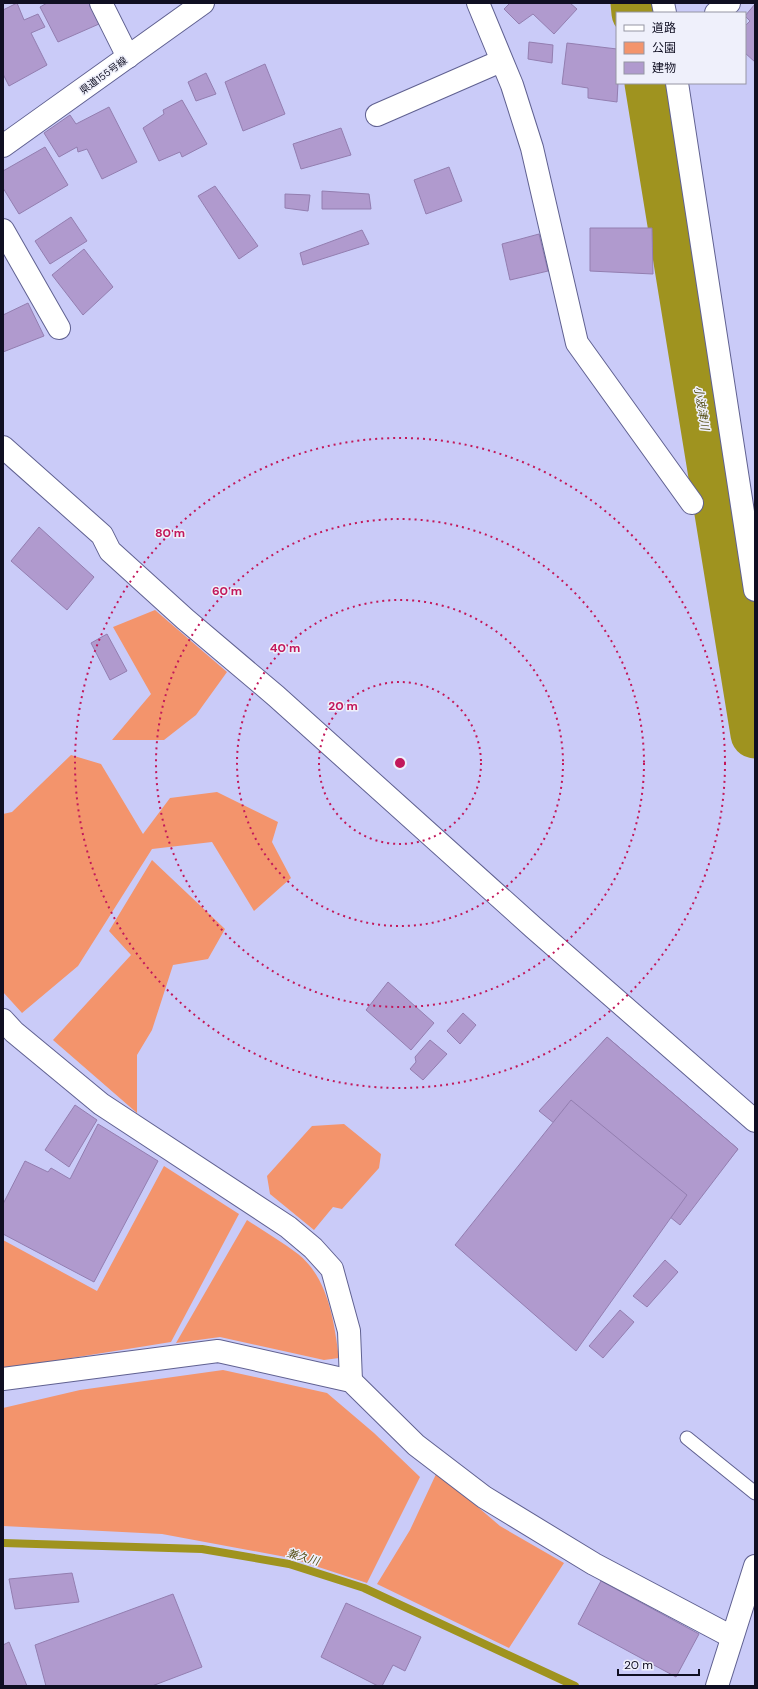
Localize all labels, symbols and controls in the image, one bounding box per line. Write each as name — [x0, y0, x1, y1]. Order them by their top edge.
legend — [616, 12, 746, 84]
text: 道路 — [652, 20, 676, 36]
text: 公園 — [652, 40, 676, 56]
street label: 県道155号線 — [77, 54, 129, 97]
text: 建物 — [652, 60, 676, 76]
water label: 小波津川 — [692, 385, 713, 432]
text: 80 m — [155, 525, 185, 541]
text: 60 m — [212, 583, 242, 599]
text: 40 m — [270, 640, 300, 656]
text: 20 m — [328, 698, 358, 714]
centre of rings — [393, 756, 407, 770]
water label: 兼久川 — [285, 1546, 322, 1569]
scale bar — [618, 1651, 699, 1677]
text: 20 m — [624, 1657, 653, 1673]

